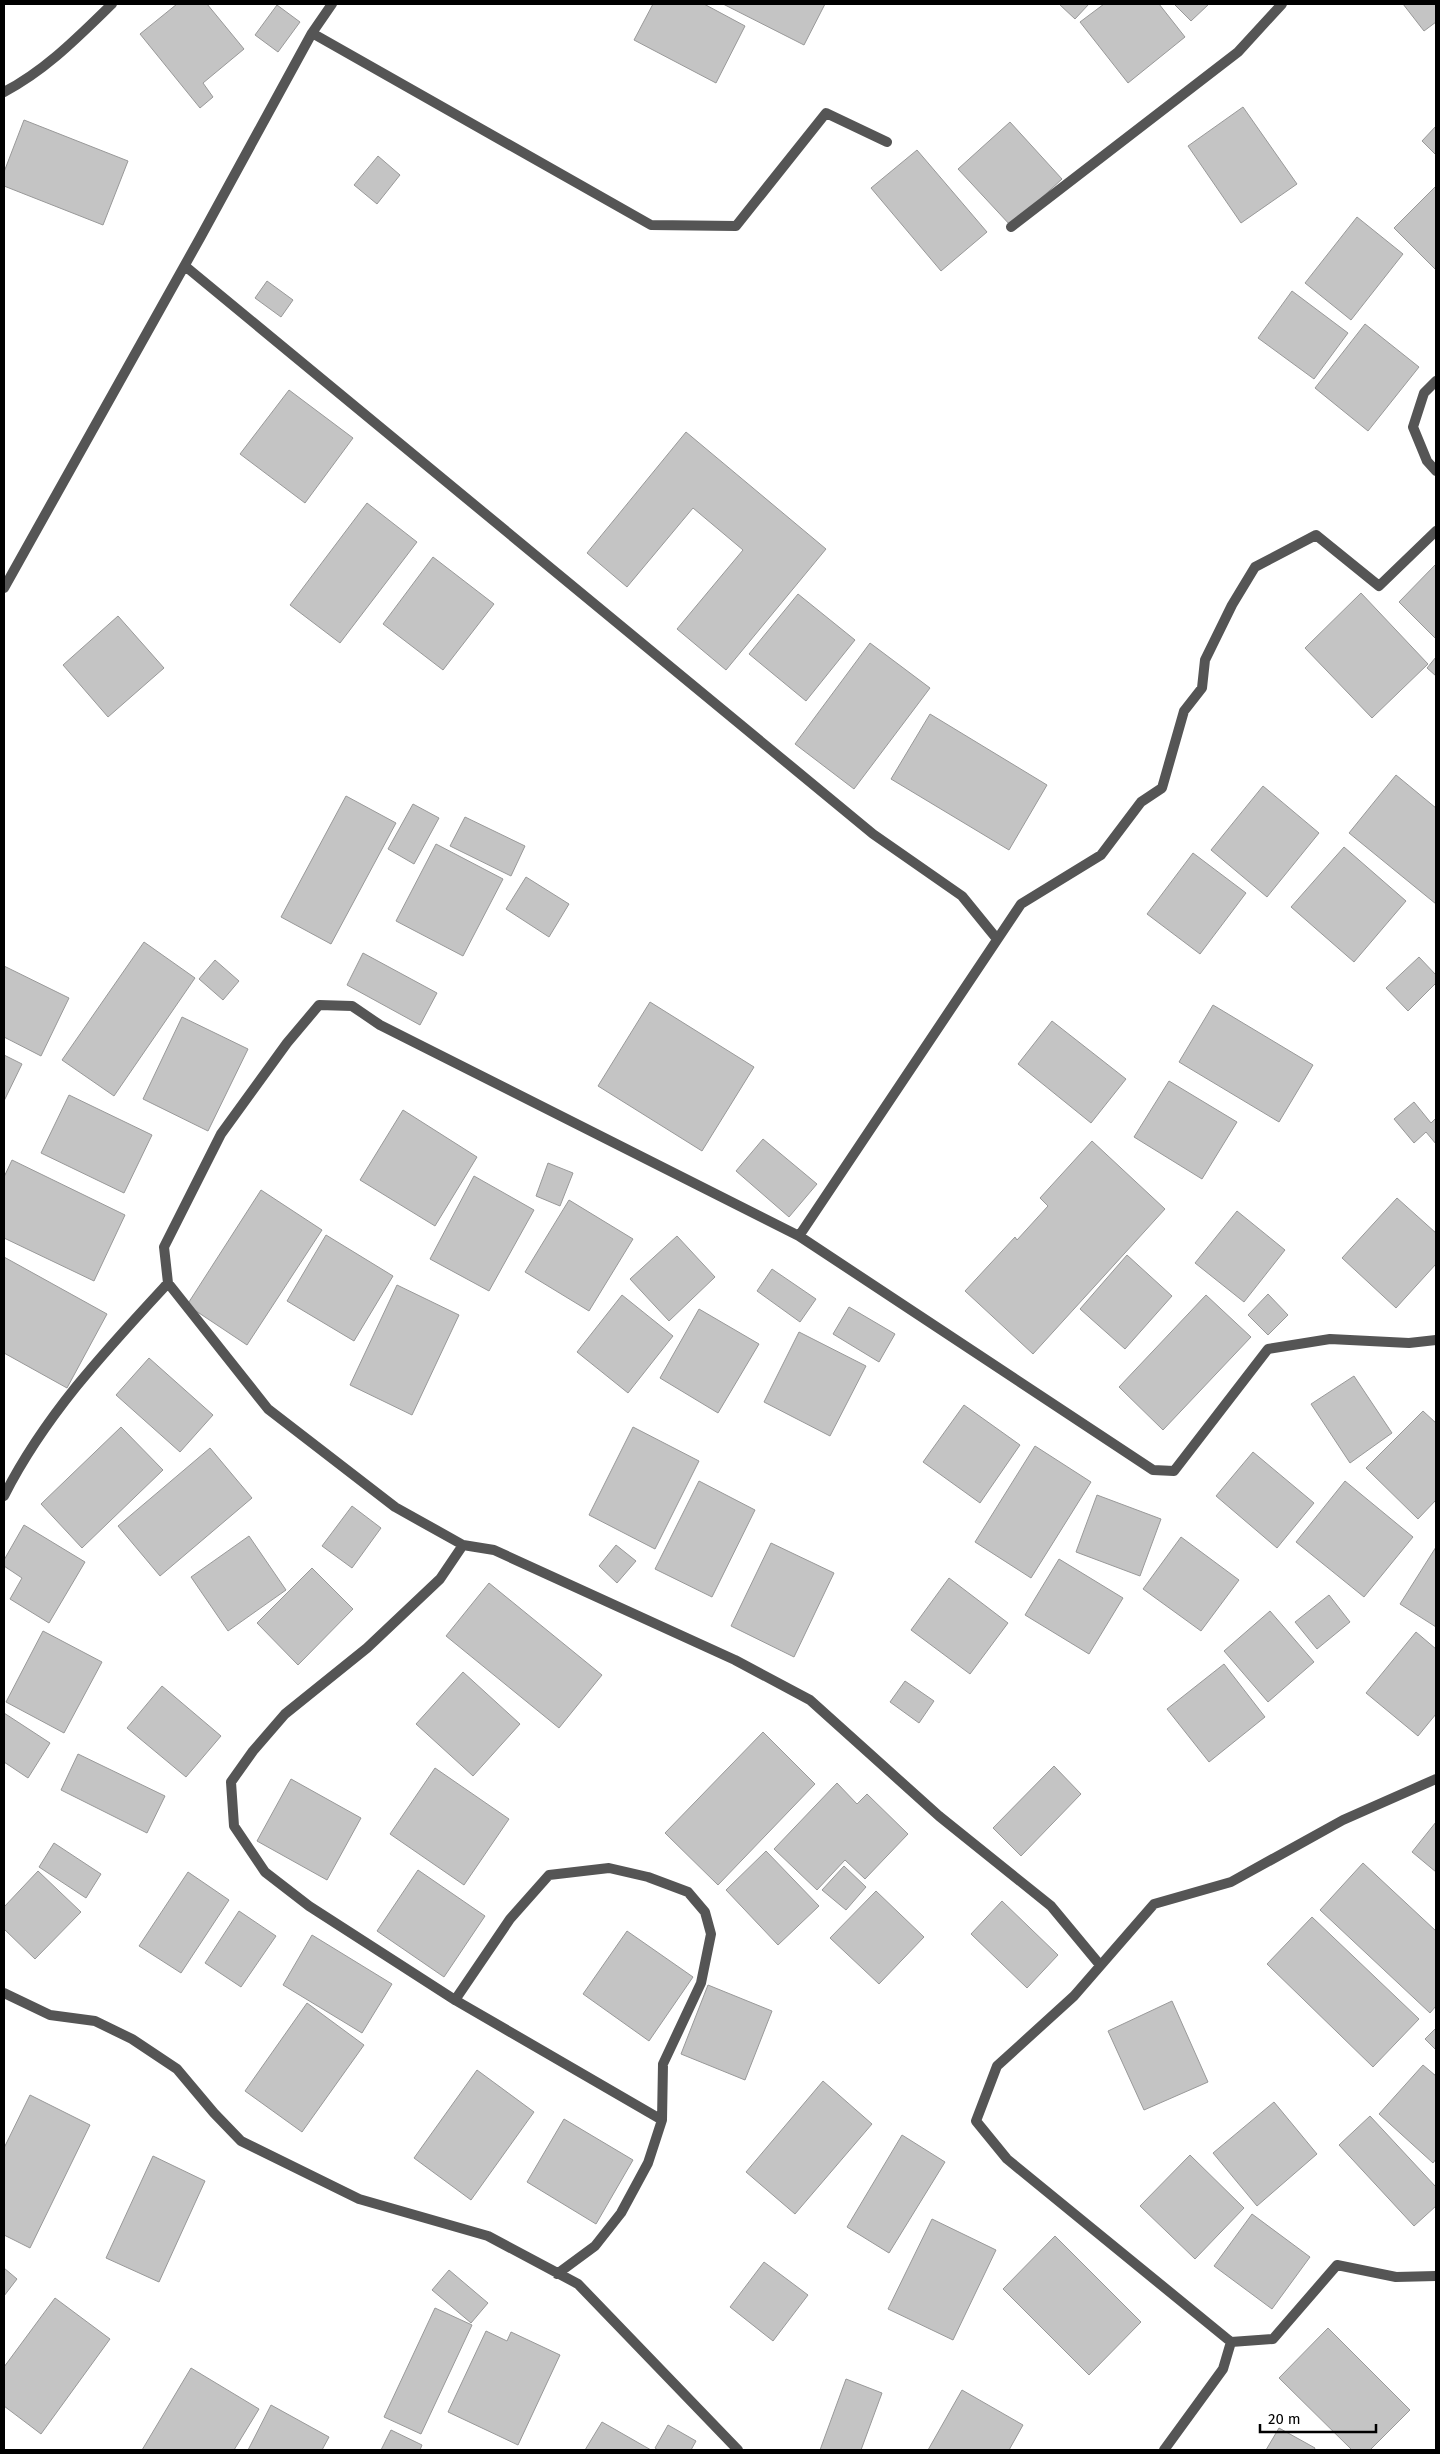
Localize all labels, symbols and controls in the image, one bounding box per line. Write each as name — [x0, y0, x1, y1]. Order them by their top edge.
scale bar — [1260, 2402, 1376, 2434]
text: 20 m — [1268, 2410, 1301, 2428]

